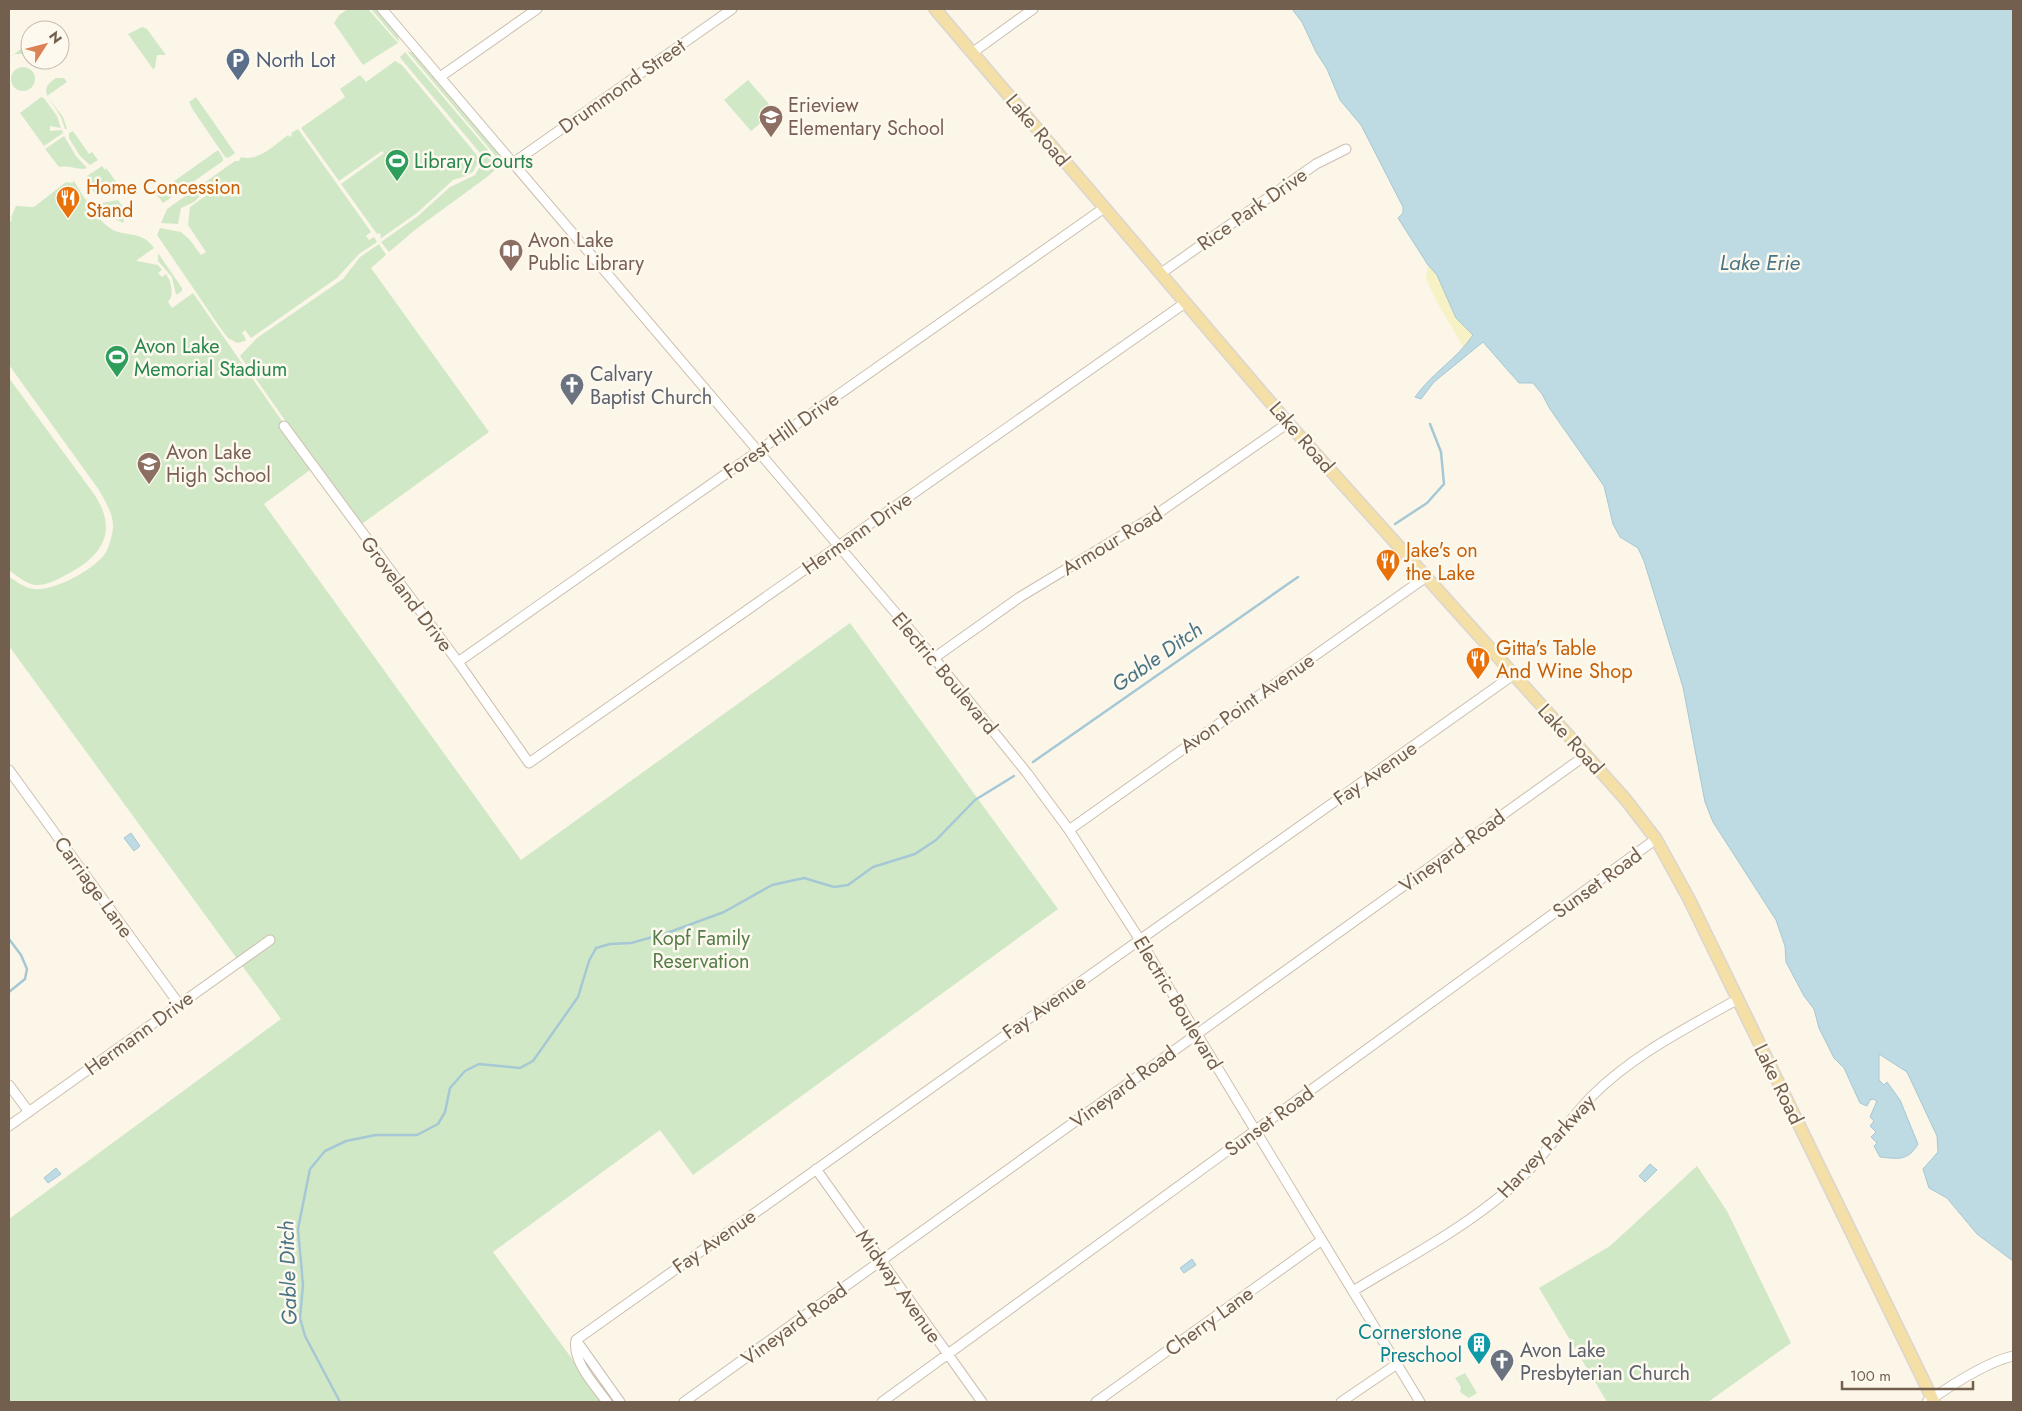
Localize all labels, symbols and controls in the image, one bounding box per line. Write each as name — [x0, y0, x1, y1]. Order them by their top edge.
north arrow — [20, 20, 70, 70]
text: N — [44, 27, 67, 48]
street label: Drummond Street — [553, 32, 692, 141]
place label: North Lot — [256, 46, 335, 75]
parking icon: North Lot — [225, 47, 251, 81]
street label: Lake Road — [999, 88, 1077, 173]
place label: Erieview Elementary School — [788, 91, 944, 143]
school or university icon: Erieview Elementary School — [758, 104, 784, 138]
place label: Library Courts — [414, 147, 533, 176]
sports icon: Library Courts — [384, 148, 410, 182]
street label: Rice Park Drive — [1191, 161, 1313, 258]
place label: Home Concession Stand — [86, 173, 241, 225]
restaurant icon: Home Concession Stand — [55, 185, 81, 219]
place label: Avon Lake Public Library — [528, 226, 644, 278]
library icon: Avon Lake Public Library — [498, 238, 524, 272]
water label: Lake Erie — [1720, 248, 1801, 278]
place label: Avon Lake Memorial Stadium — [134, 332, 287, 384]
sports icon: Avon Lake Memorial Stadium — [104, 344, 130, 378]
place label: Calvary Baptist Church — [590, 360, 712, 412]
church icon: Calvary Baptist Church — [559, 372, 585, 406]
street label: Forest Hill Drive — [718, 385, 845, 486]
street label: Lake Road — [1262, 395, 1341, 480]
place label: Avon Lake High School — [166, 438, 271, 490]
school or university icon: Avon Lake High School — [136, 451, 162, 485]
street label: Hermann Drive — [796, 485, 918, 582]
street label: Armour Road — [1056, 500, 1168, 583]
street label: Groveland Drive — [353, 530, 460, 658]
place label: Jake's on the Lake — [1403, 536, 1478, 588]
restaurant icon: Jake's on the Lake — [1375, 548, 1401, 582]
street label: Electric Boulevard — [885, 606, 1004, 741]
water label: Gable Ditch — [1105, 615, 1209, 699]
place label: Gitta's Table And Wine Shop — [1496, 634, 1633, 686]
street label: Avon Point Avenue — [1174, 646, 1320, 761]
restaurant icon: Gitta's Table And Wine Shop — [1465, 646, 1491, 680]
street label: Lake Road — [1531, 697, 1610, 781]
street label: Fay Avenue — [1328, 734, 1423, 813]
street label: Vineyard Road — [1393, 803, 1511, 900]
street label: Carriage Lane — [47, 831, 140, 944]
street label: Sunset Road — [1547, 841, 1648, 926]
park label: Kopf Family Reservation — [652, 924, 750, 976]
street label: Electric Boulevard — [1126, 931, 1229, 1076]
street label: Fay Avenue — [997, 968, 1092, 1047]
street label: Hermann Drive — [79, 984, 200, 1083]
street label: Vineyard Road — [1064, 1039, 1182, 1136]
street label: Lake Road — [1747, 1039, 1811, 1129]
street label: Sunset Road — [1219, 1079, 1320, 1164]
street label: Harvey Parkway — [1491, 1088, 1602, 1205]
street label: Fay Avenue — [667, 1202, 762, 1281]
water label: Gable Ditch — [271, 1220, 305, 1326]
street label: Midway Avenue — [849, 1223, 949, 1349]
street label: Vineyard Road — [735, 1276, 853, 1373]
street label: Cherry Lane — [1159, 1279, 1260, 1363]
place label: Cornerstone Preschool — [1358, 1318, 1462, 1370]
building icon: Cornerstone Preschool — [1466, 1331, 1492, 1365]
place label: Avon Lake Presbyterian Church — [1520, 1336, 1690, 1388]
church icon: Avon Lake Presbyterian Church — [1489, 1348, 1515, 1382]
scale bar — [1842, 1358, 1973, 1390]
text: 100 m — [1850, 1365, 1891, 1387]

